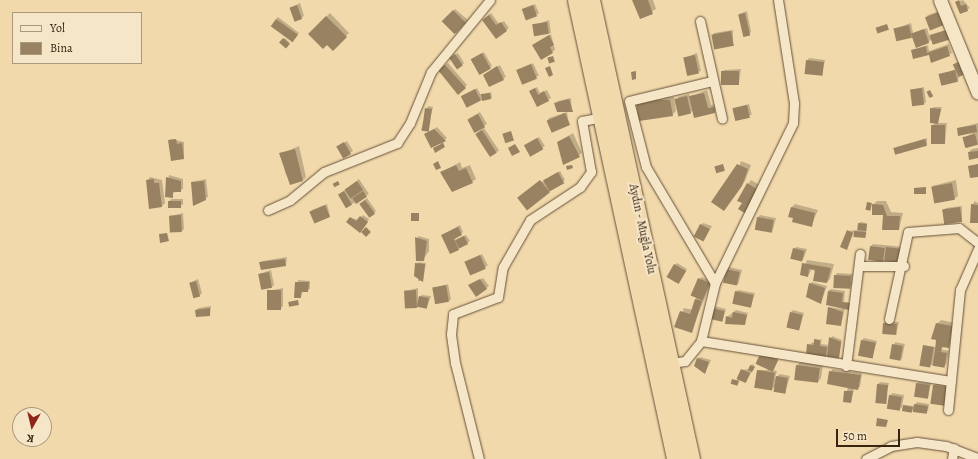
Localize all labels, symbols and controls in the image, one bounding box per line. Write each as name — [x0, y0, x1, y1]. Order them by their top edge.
legend — [12, 12, 142, 64]
text: Yol — [50, 20, 65, 36]
text: Bina — [50, 40, 73, 56]
street label: Aydın - Muğla Yolu — [625, 182, 659, 276]
north arrow — [12, 407, 52, 447]
scale bar — [838, 421, 902, 447]
text: 50 m — [843, 428, 867, 444]
text: K — [26, 430, 35, 446]

